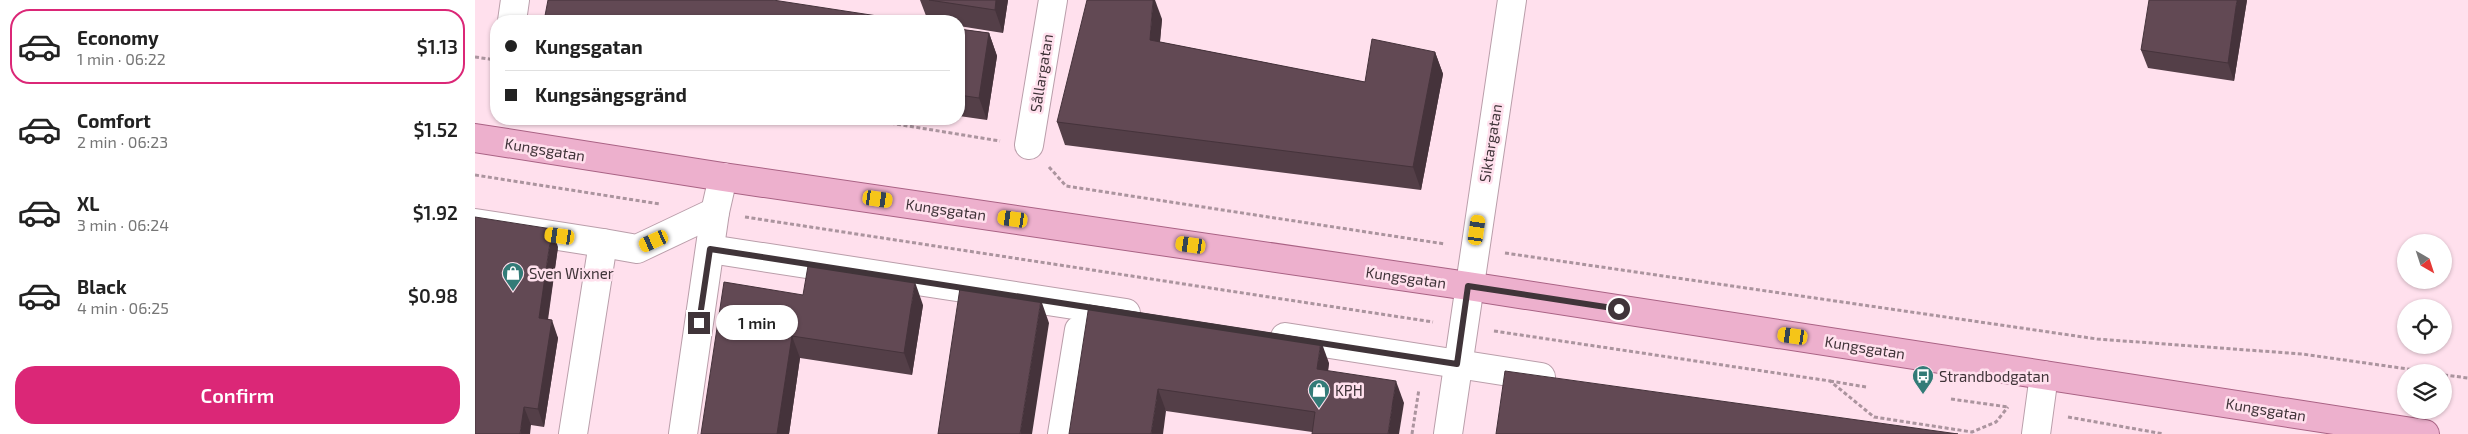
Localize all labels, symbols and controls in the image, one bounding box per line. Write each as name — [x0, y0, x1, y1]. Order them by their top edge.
icon: car — [17, 24, 62, 69]
text: Economy — [77, 26, 159, 49]
street label: Sållargatan — [1026, 33, 1056, 113]
text: $1.13 — [417, 35, 458, 58]
text: Kungsgatan — [535, 35, 643, 58]
text: 1 min · 06:22 — [77, 49, 166, 68]
text: Kungsängsgränd — [535, 83, 687, 106]
street label: Siktargatan — [1475, 103, 1505, 183]
icon: car — [17, 107, 62, 152]
text: Comfort — [77, 109, 151, 132]
text: $1.52 — [413, 118, 458, 141]
text: 2 min · 06:23 — [77, 132, 168, 151]
street label: Kungsgatan — [503, 134, 587, 164]
car — [862, 189, 893, 209]
icon: car — [17, 190, 62, 235]
text: XL — [77, 192, 99, 215]
street label: Kungsgatan — [905, 194, 987, 224]
text: $1.92 — [413, 201, 458, 224]
car — [997, 209, 1028, 229]
car — [1467, 214, 1486, 246]
text: 3 min · 06:24 — [77, 215, 169, 234]
car — [544, 226, 575, 246]
car — [637, 228, 670, 254]
north arrow — [2397, 234, 2453, 289]
map controls — [2397, 234, 2452, 419]
car — [1175, 235, 1206, 255]
shop icon: Sven Wixner — [501, 261, 525, 292]
street label: Kungsgatan — [1365, 262, 1447, 292]
place label: Sven Wixner — [529, 264, 614, 282]
icon: car — [17, 273, 62, 318]
text: Black — [77, 275, 127, 298]
text: $0.98 — [408, 284, 458, 307]
text: 4 min · 06:25 — [77, 298, 169, 317]
route start — [1608, 298, 1630, 320]
button: locate — [2397, 299, 2452, 354]
callout: 1 min — [717, 306, 799, 340]
route end — [688, 312, 710, 334]
text: 1 min — [738, 313, 776, 332]
car — [1777, 326, 1808, 346]
street label: Kungsgatan — [1823, 332, 1907, 362]
bus stop icon: Strandbodgatan — [1911, 364, 1935, 395]
button: layers — [2397, 364, 2452, 419]
button: Confirm — [15, 366, 460, 424]
place label: Strandbodgatan — [1939, 367, 2049, 385]
shop icon: KPH — [1307, 378, 1331, 409]
place label: KPH — [1335, 381, 1363, 399]
street label: Kungsgatan — [2224, 394, 2308, 424]

